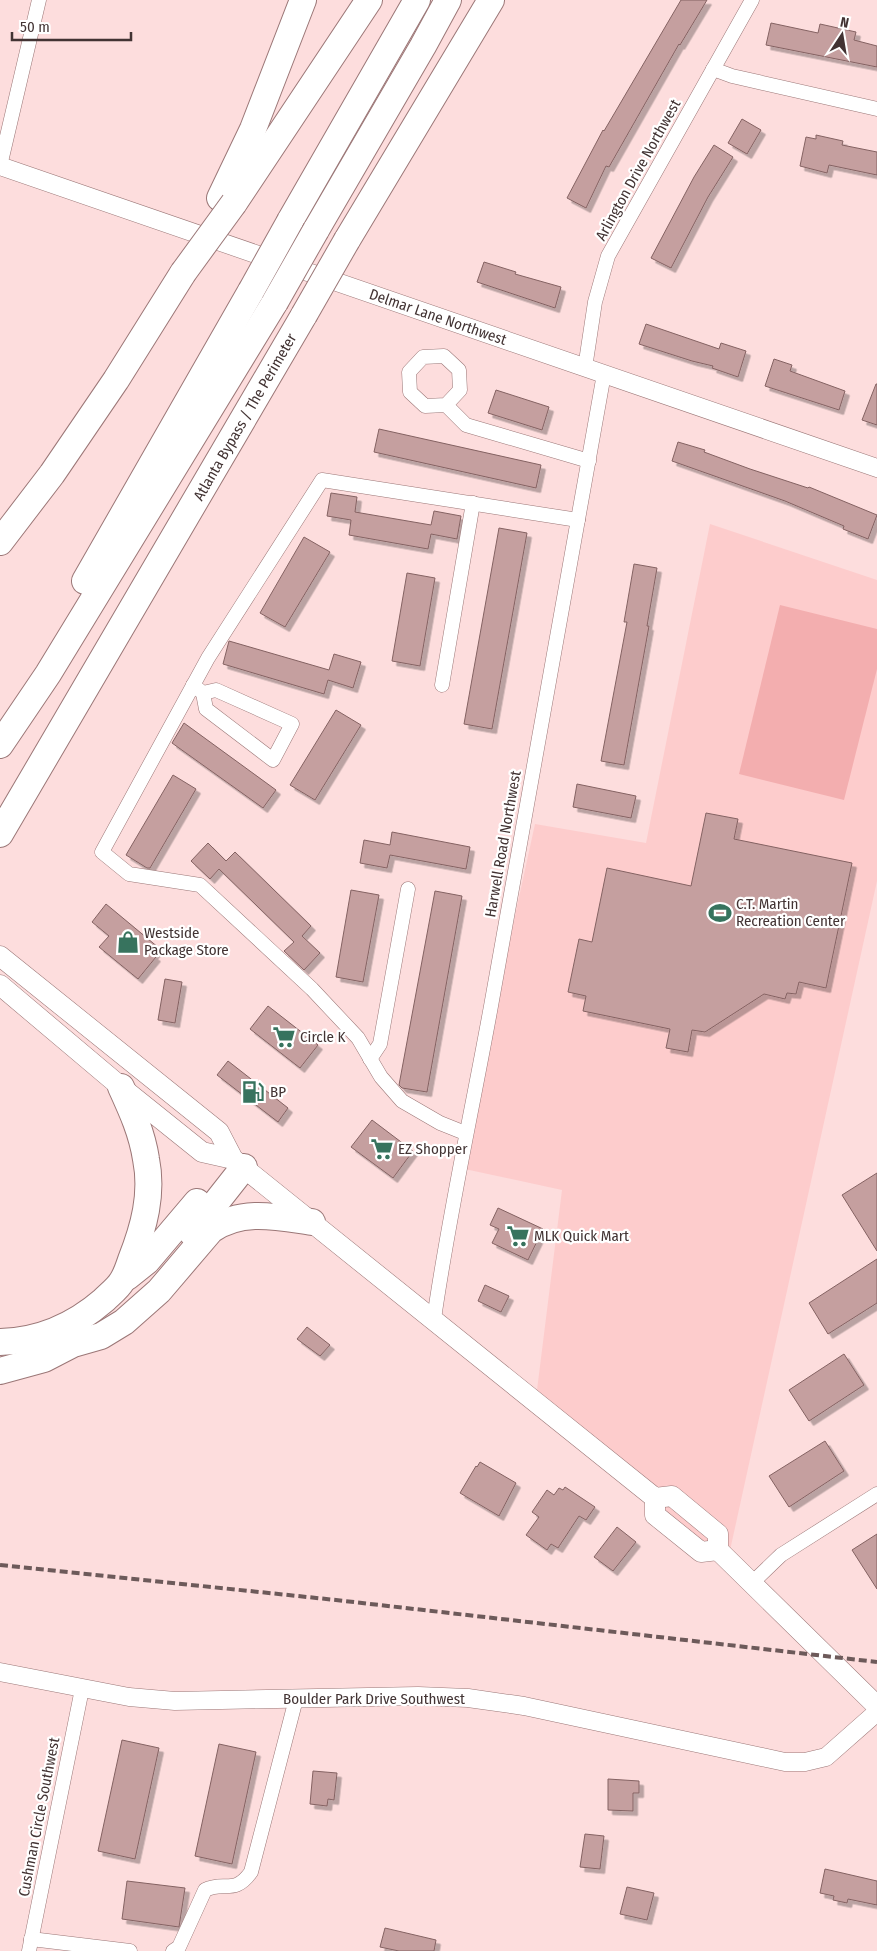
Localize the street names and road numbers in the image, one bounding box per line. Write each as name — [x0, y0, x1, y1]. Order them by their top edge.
street label: Arlington Drive Northwest — [592, 96, 684, 244]
street label: Delmar Lane Northwest — [367, 285, 509, 349]
street label: Atlanta Bypass / The Perimeter — [190, 330, 301, 504]
street label: Harwell Road Northwest — [481, 769, 525, 919]
street label: Boulder Park Drive Southwest — [283, 1690, 465, 1708]
street label: Cushman Circle Southwest — [15, 1736, 63, 1898]

